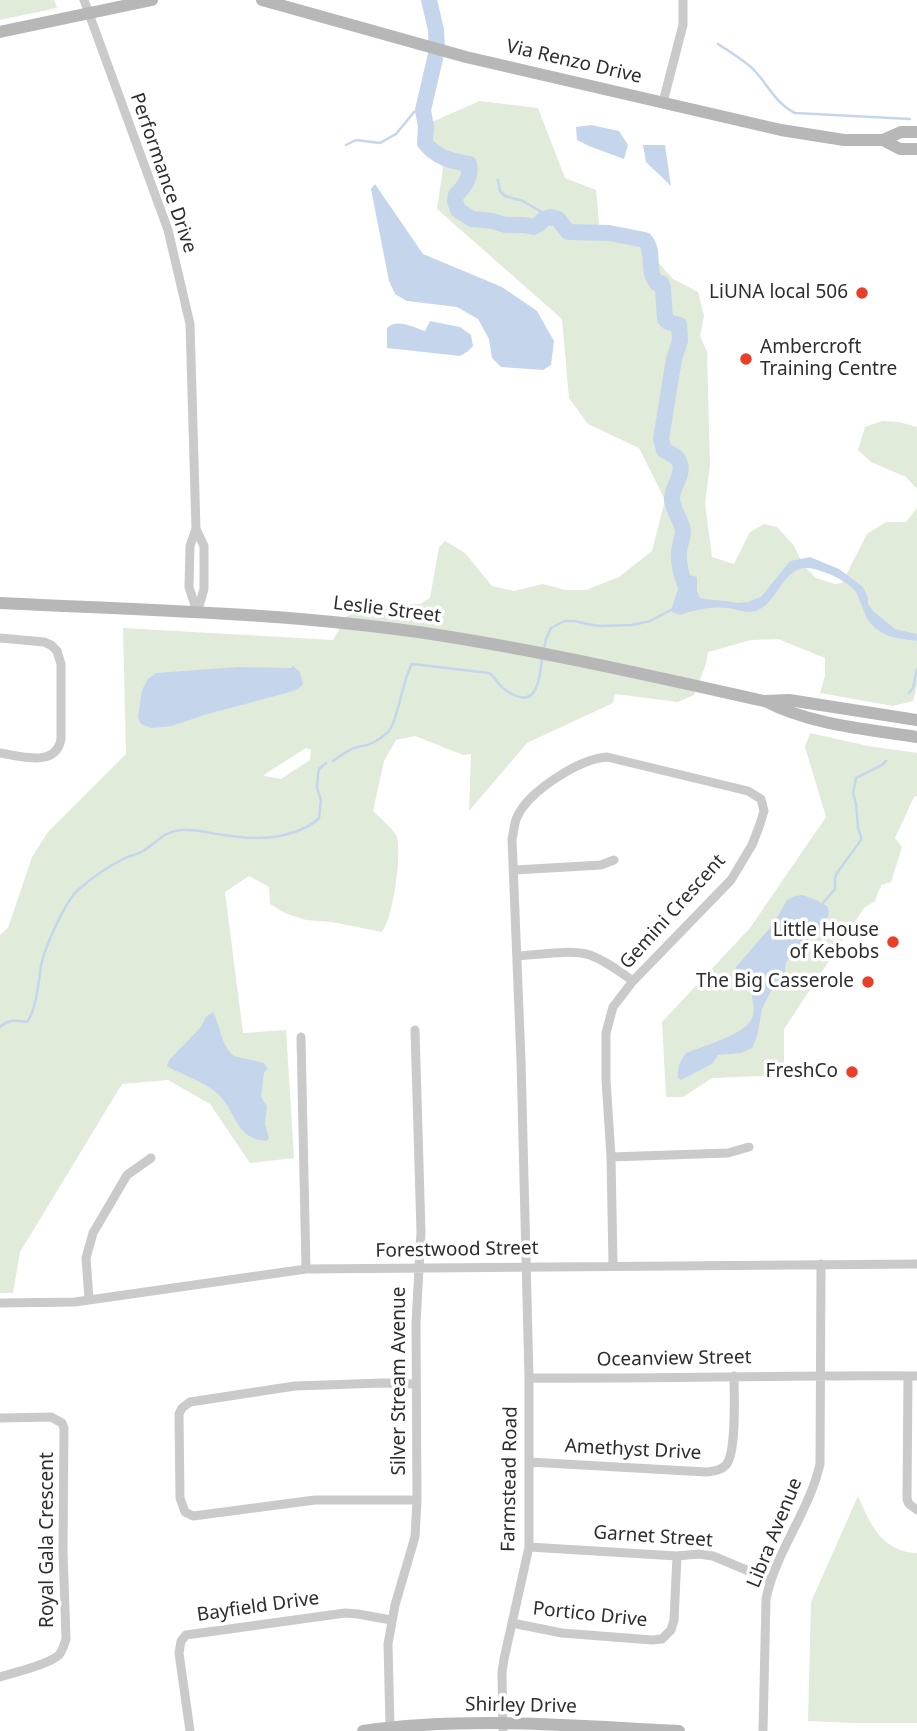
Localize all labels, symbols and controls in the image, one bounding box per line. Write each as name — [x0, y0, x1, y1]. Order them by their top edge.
street label: Via Renzo Drive — [504, 35, 644, 89]
street label: Performance Drive — [125, 90, 201, 256]
place label: LiUNA local 506 — [709, 282, 848, 304]
marker: LiUNA local 506 — [854, 285, 870, 301]
place label: Ambercroft Training Centre — [760, 337, 897, 381]
marker: Ambercroft Training Centre — [738, 351, 754, 367]
street label: Leslie Street — [332, 592, 442, 628]
street label: Gemini Crescent — [616, 850, 730, 974]
place label: Little House of Kebobs — [773, 920, 879, 964]
marker: Little House of Kebobs — [885, 934, 901, 950]
place label: The Big Casserole — [696, 971, 854, 993]
marker: The Big Casserole — [860, 974, 876, 990]
place label: FreshCo — [766, 1061, 838, 1083]
marker: FreshCo — [844, 1064, 860, 1080]
street label: Forestwood Street — [375, 1237, 539, 1263]
street label: Silver Stream Avenue — [389, 1287, 411, 1475]
street label: Oceanview Street — [596, 1346, 752, 1372]
street label: Farmstead Road — [497, 1406, 523, 1552]
street label: Amethyst Drive — [564, 1435, 702, 1465]
street label: Royal Gala Crescent — [37, 1452, 59, 1628]
street label: Libra Avenue — [743, 1475, 807, 1591]
street label: Garnet Street — [593, 1521, 713, 1553]
street label: Bayfield Drive — [195, 1587, 321, 1627]
street label: Portico Drive — [532, 1598, 648, 1632]
street label: Shirley Drive — [465, 1694, 577, 1718]

